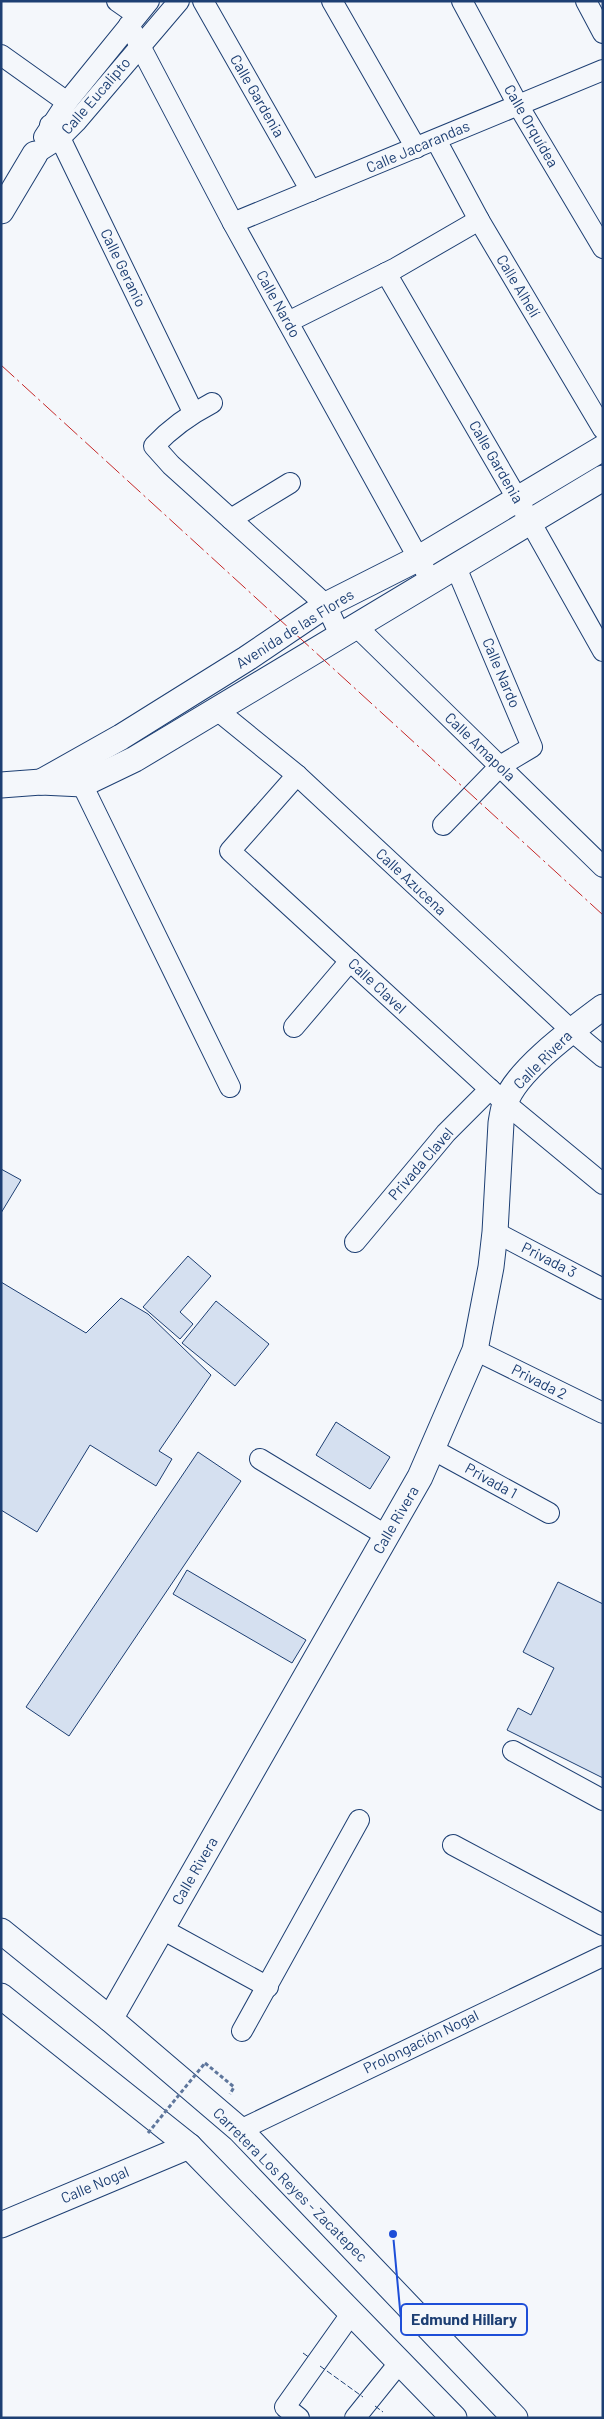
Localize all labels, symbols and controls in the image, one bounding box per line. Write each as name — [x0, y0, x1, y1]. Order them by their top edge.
street label: Calle Gardenia — [227, 51, 289, 140]
street label: Calle Eucalipto — [57, 53, 134, 138]
street label: Calle Orquídea — [501, 81, 563, 170]
street label: Calle Jacarandas — [363, 116, 472, 176]
street label: Calle Geranio — [97, 225, 151, 310]
street label: Calle Alhelí — [493, 251, 545, 320]
street label: Calle Nardo — [253, 267, 305, 340]
street label: Calle Gardenia — [466, 417, 528, 506]
street label: Avenida de las Flores — [232, 585, 357, 672]
street label: Calle Nardo — [479, 635, 525, 710]
street label: Calle Amapola — [442, 708, 520, 784]
street label: Calle Azucena — [373, 844, 451, 919]
street label: Calle Clavel — [345, 954, 411, 1017]
street label: Calle Rivera — [509, 1026, 575, 1092]
street label: Privada Clavel — [384, 1123, 457, 1203]
street label: Privada 3 — [519, 1238, 580, 1281]
street label: Privada 2 — [509, 1360, 570, 1403]
street label: Privada 1 — [462, 1458, 521, 1502]
street label: Calle Rivera — [368, 1482, 422, 1557]
street label: Calle Rivera — [167, 1833, 221, 1908]
street label: Prolongación Nogal — [360, 2005, 481, 2077]
street label: Carretera Los Reyes - Zacatepec — [210, 2103, 372, 2265]
street label: Calle Nogal — [58, 2162, 131, 2206]
callout: Edmund Hillary — [401, 2304, 527, 2335]
text: Edmund Hillary — [411, 2309, 517, 2328]

